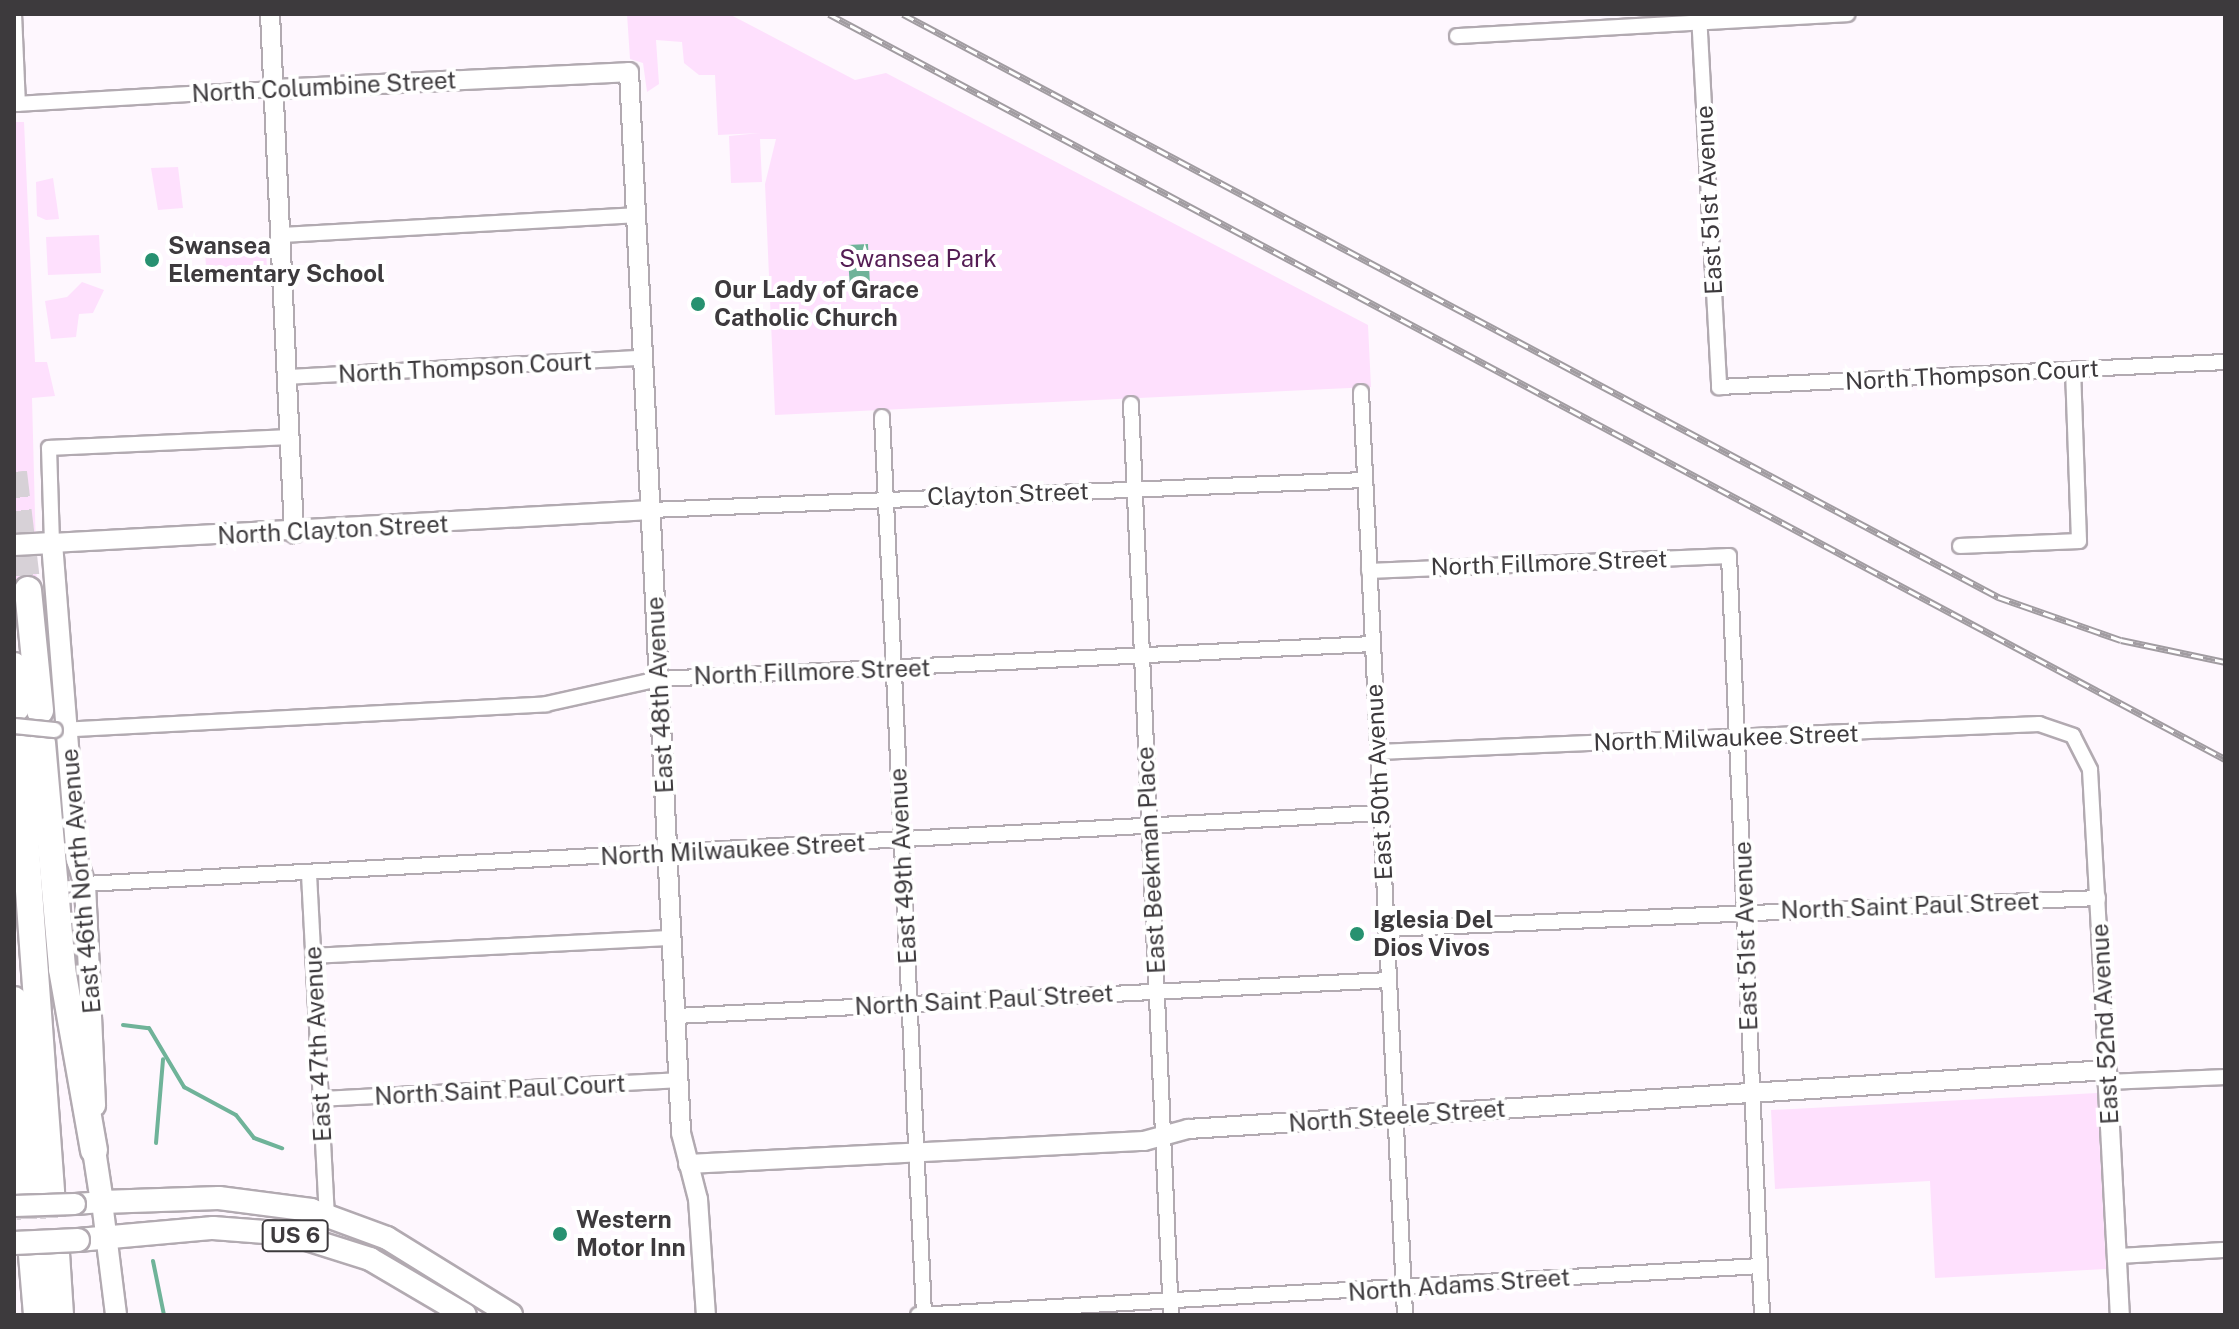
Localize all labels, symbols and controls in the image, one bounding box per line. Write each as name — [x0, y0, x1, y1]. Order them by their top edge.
street label: North Columbine Street — [191, 66, 457, 108]
street label: East 51st Avenue — [1690, 105, 1728, 295]
place label: Swansea Elementary School — [168, 232, 385, 288]
park label: Swansea Park — [839, 245, 997, 273]
marker: Swansea Elementary School — [143, 251, 161, 269]
place label: Our Lady of Grace Catholic Church — [714, 276, 919, 332]
marker: Our Lady of Grace Catholic Church — [689, 295, 707, 313]
street label: North Thompson Court — [337, 347, 593, 389]
street label: North Thompson Court — [1844, 354, 2100, 396]
street label: Clayton Street — [927, 477, 1089, 511]
street label: North Clayton Street — [217, 510, 449, 550]
street label: North Fillmore Street — [1430, 544, 1668, 582]
street label: East 48th Avenue — [640, 596, 680, 794]
street label: North Fillmore Street — [693, 653, 931, 691]
street label: East 50th Avenue — [1359, 683, 1399, 881]
street label: North Milwaukee Street — [1593, 719, 1859, 757]
street label: East Beekman Place — [1131, 746, 1171, 974]
street label: East 46th North Avenue — [55, 747, 107, 1015]
street label: East 49th Avenue — [883, 767, 923, 965]
street label: North Milwaukee Street — [600, 829, 866, 871]
street label: East 51st Avenue — [1728, 841, 1764, 1031]
street label: North Saint Paul Street — [1780, 887, 2040, 925]
place label: Iglesia Del Dios Vivos — [1373, 906, 1493, 962]
street label: East 52nd Avenue — [2085, 923, 2125, 1125]
marker: Iglesia Del Dios Vivos — [1348, 925, 1366, 943]
street label: East 47th Avenue — [298, 945, 338, 1143]
street label: North Saint Paul Street — [854, 979, 1114, 1021]
street label: North Saint Paul Court — [374, 1069, 626, 1111]
street label: North Steele Street — [1287, 1094, 1507, 1138]
place label: Western Motor Inn — [576, 1206, 686, 1262]
road number: US 6 — [261, 1218, 329, 1254]
marker: Western Motor Inn — [551, 1225, 569, 1243]
street label: North Adams Street — [1347, 1263, 1571, 1307]

